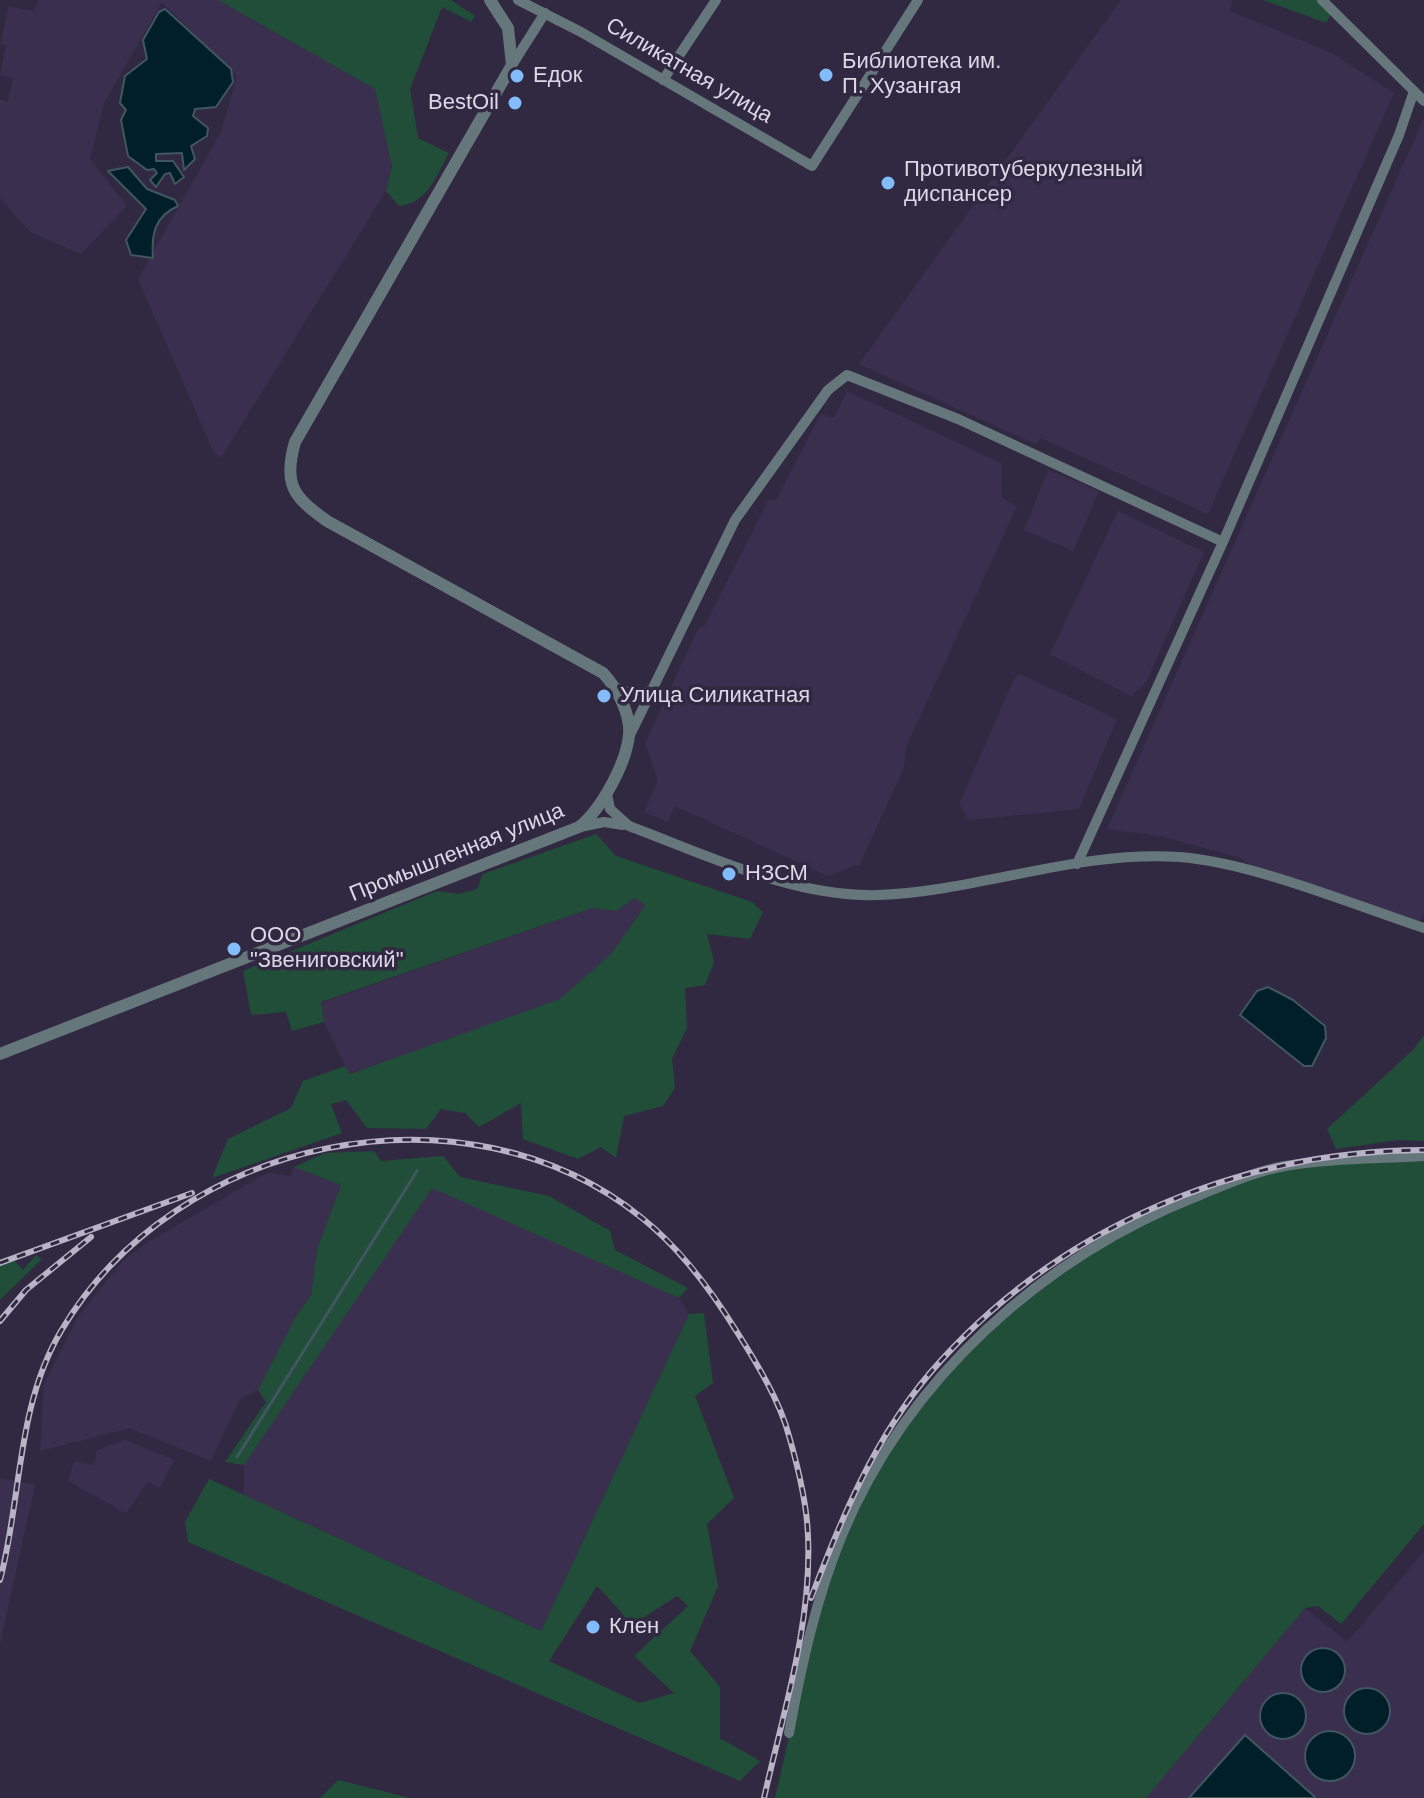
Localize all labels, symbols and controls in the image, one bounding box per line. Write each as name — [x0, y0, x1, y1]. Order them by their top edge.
street label: Силикатная улица — [601, 13, 777, 129]
place label: Библиотека им. П. Хузангая — [842, 49, 1001, 100]
place label: Едок — [533, 63, 582, 89]
marker: Библиотека им. П. Хузангая — [817, 66, 835, 84]
marker: Едок — [508, 67, 526, 85]
place label: BestOil — [428, 90, 499, 116]
marker: BestOil — [506, 94, 524, 112]
place label: Противотуберкулезный диспансер — [904, 157, 1143, 208]
marker: Противотуберкулезный диспансер — [879, 174, 897, 192]
place label: Улица Силикатная — [620, 683, 810, 709]
marker: Улица Силикатная — [595, 687, 613, 705]
street label: Промышленная улица — [346, 798, 568, 908]
place label: НЗСМ — [745, 861, 808, 887]
marker: НЗСМ — [720, 865, 738, 883]
place label: ООО "Звениговский" — [250, 923, 403, 974]
marker: ООО "Звениговский" — [225, 940, 243, 958]
place label: Клен — [609, 1614, 659, 1640]
marker: Клен — [584, 1618, 602, 1636]

